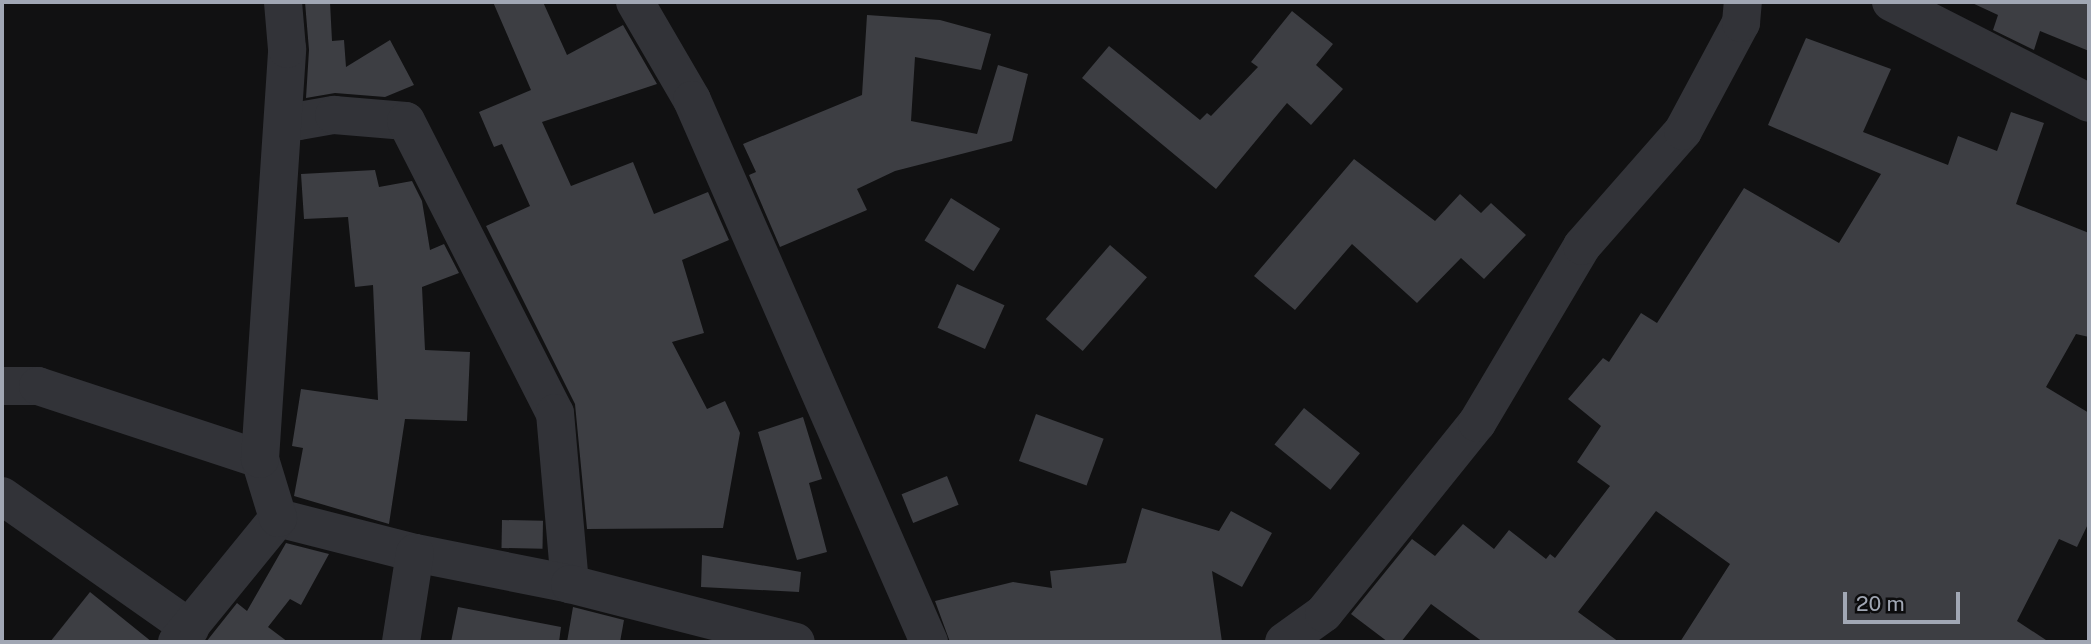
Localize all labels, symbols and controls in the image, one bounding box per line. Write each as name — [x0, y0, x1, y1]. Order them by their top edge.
scale bar — [1846, 578, 1963, 622]
text: 20 m — [1856, 591, 1905, 616]

